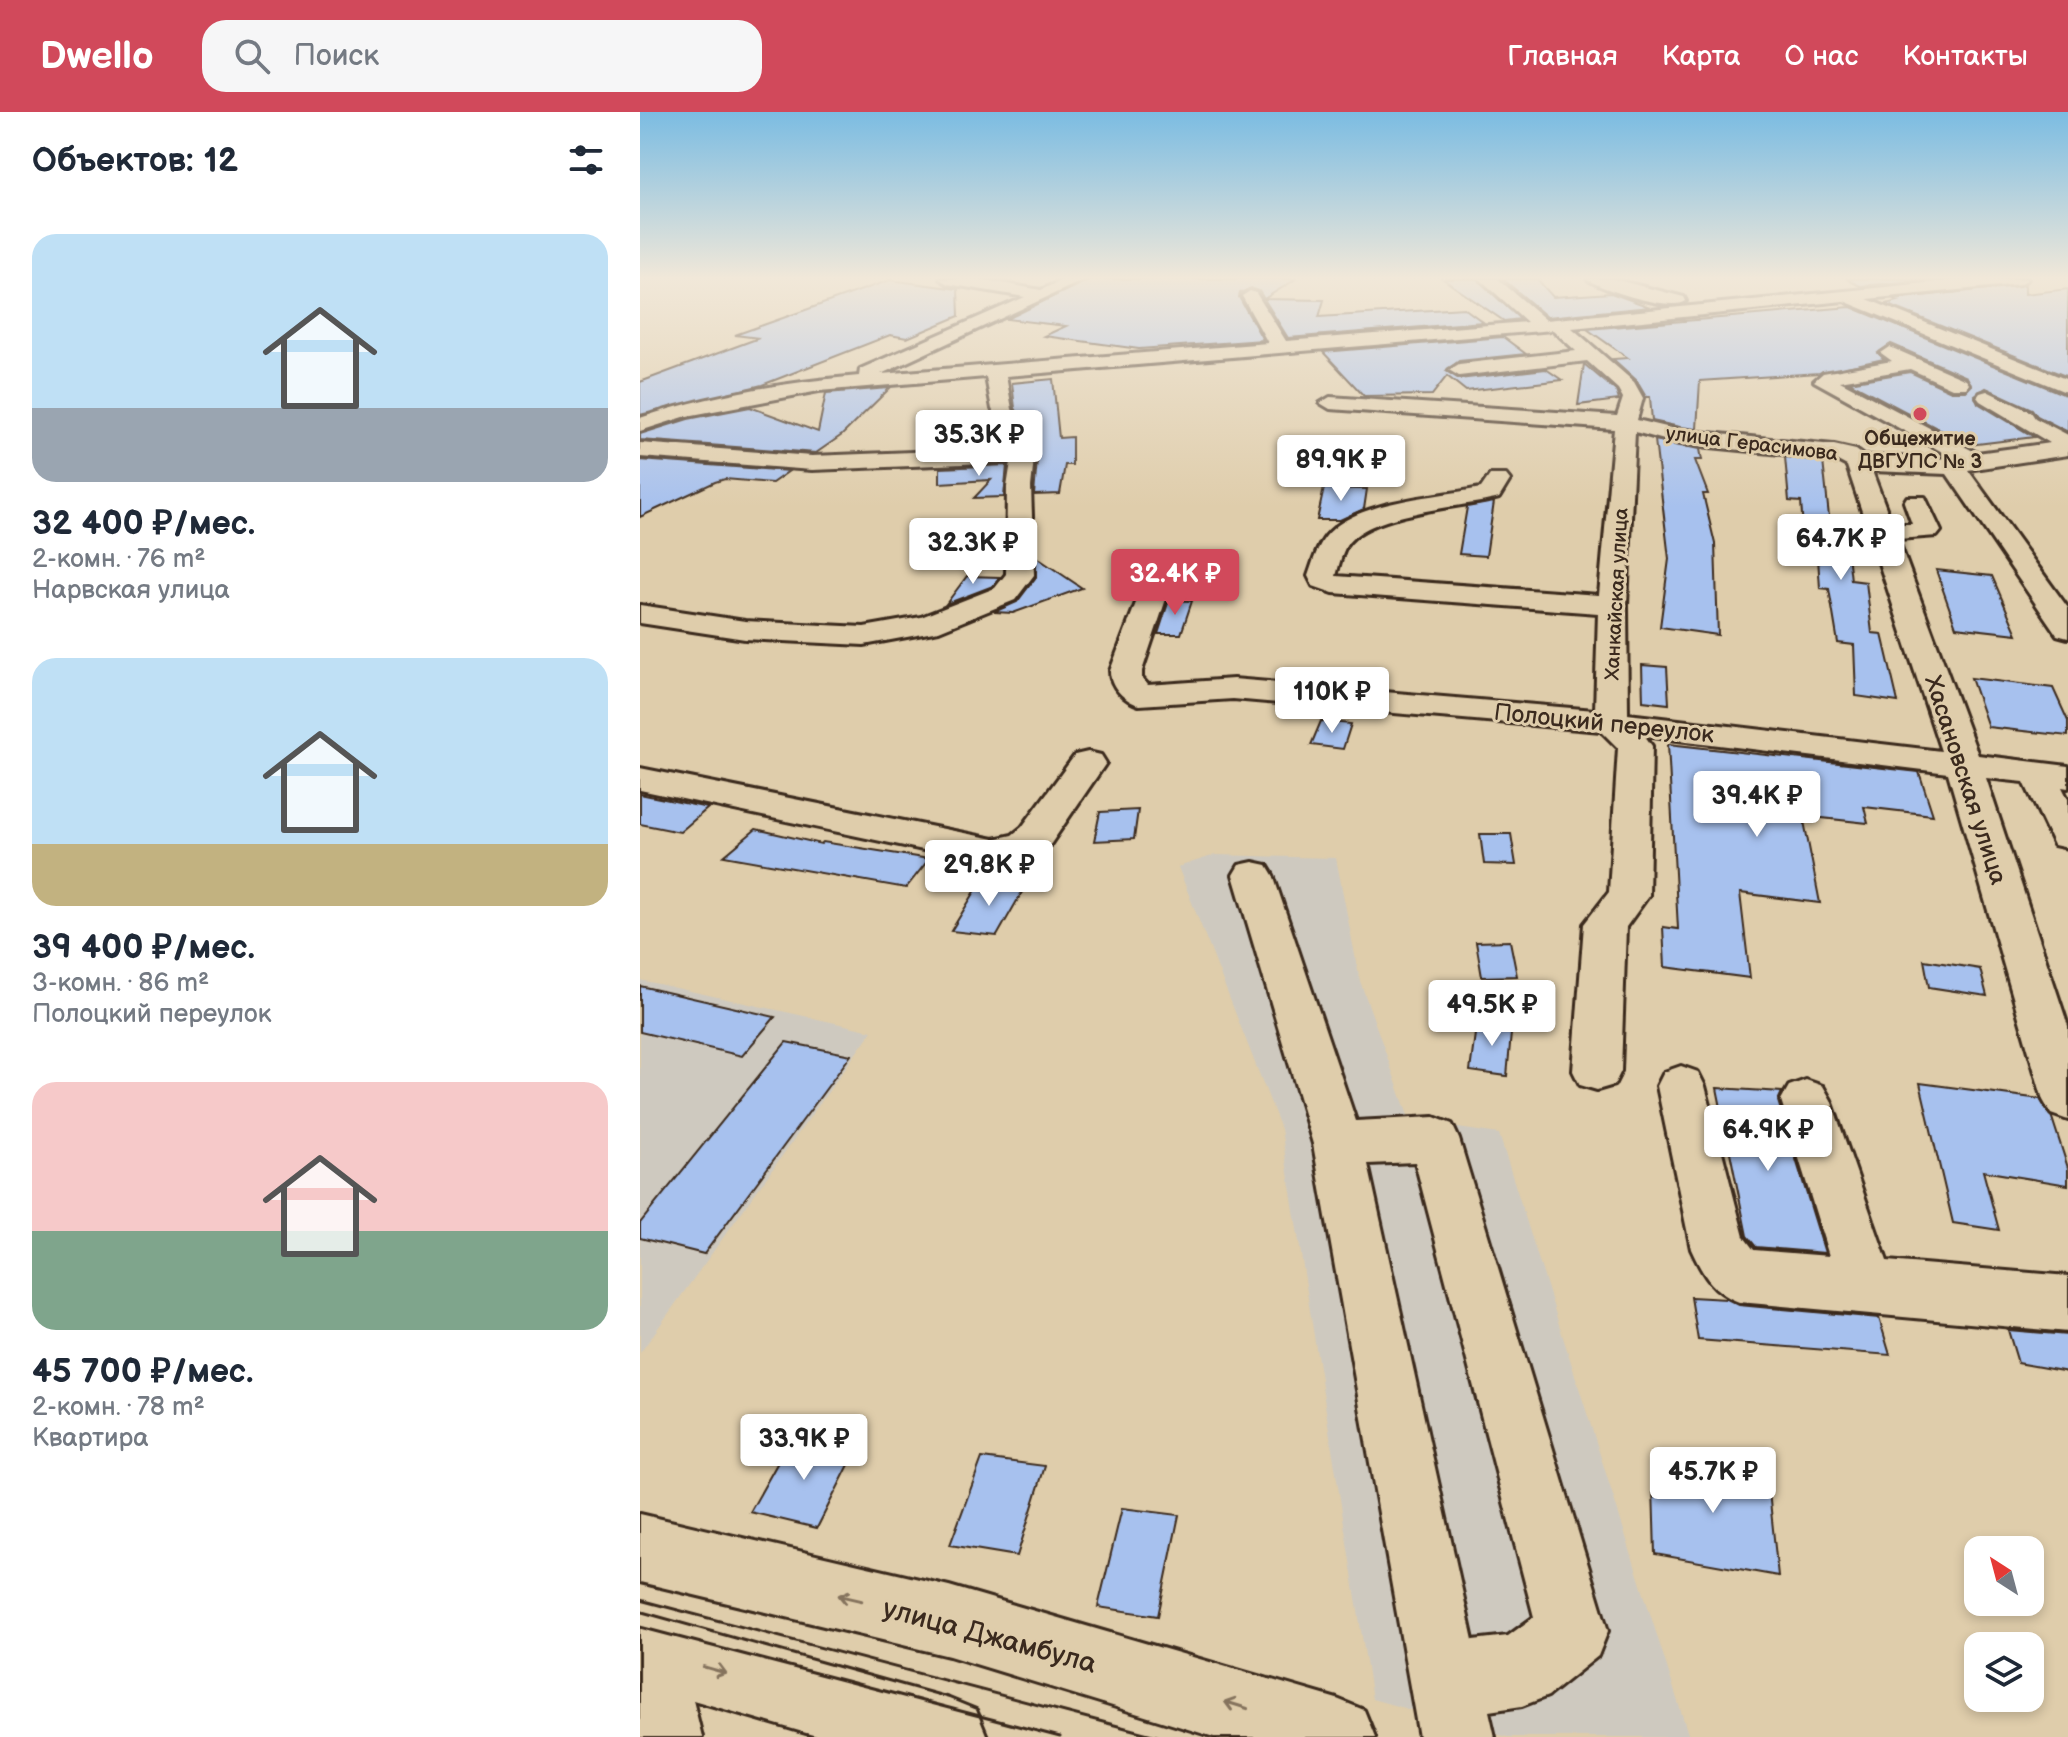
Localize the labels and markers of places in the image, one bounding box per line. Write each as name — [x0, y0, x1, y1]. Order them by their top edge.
marker: Общежитие ДВГУПС № 3 — [1911, 405, 1929, 423]
pin: 35.3K ₽ — [905, 410, 1053, 478]
place label: Общежитие ДВГУПС № 3 — [1858, 427, 1982, 474]
pin: 89.9K ₽ — [1267, 435, 1415, 503]
pin: 64.7K ₽ — [1767, 514, 1915, 582]
pin: 32.3K ₽ — [899, 518, 1047, 586]
pin: 32.4K ₽ — [1101, 549, 1249, 617]
pin: 110K ₽ — [1267, 667, 1397, 735]
pin: 39.4K ₽ — [1683, 771, 1831, 839]
pin: 29.8K ₽ — [915, 840, 1063, 908]
pin: 49.5K ₽ — [1418, 980, 1566, 1048]
pin: 64.9K ₽ — [1694, 1105, 1842, 1173]
pin: 33.9K ₽ — [730, 1414, 878, 1482]
pin: 45.7K ₽ — [1639, 1447, 1787, 1515]

